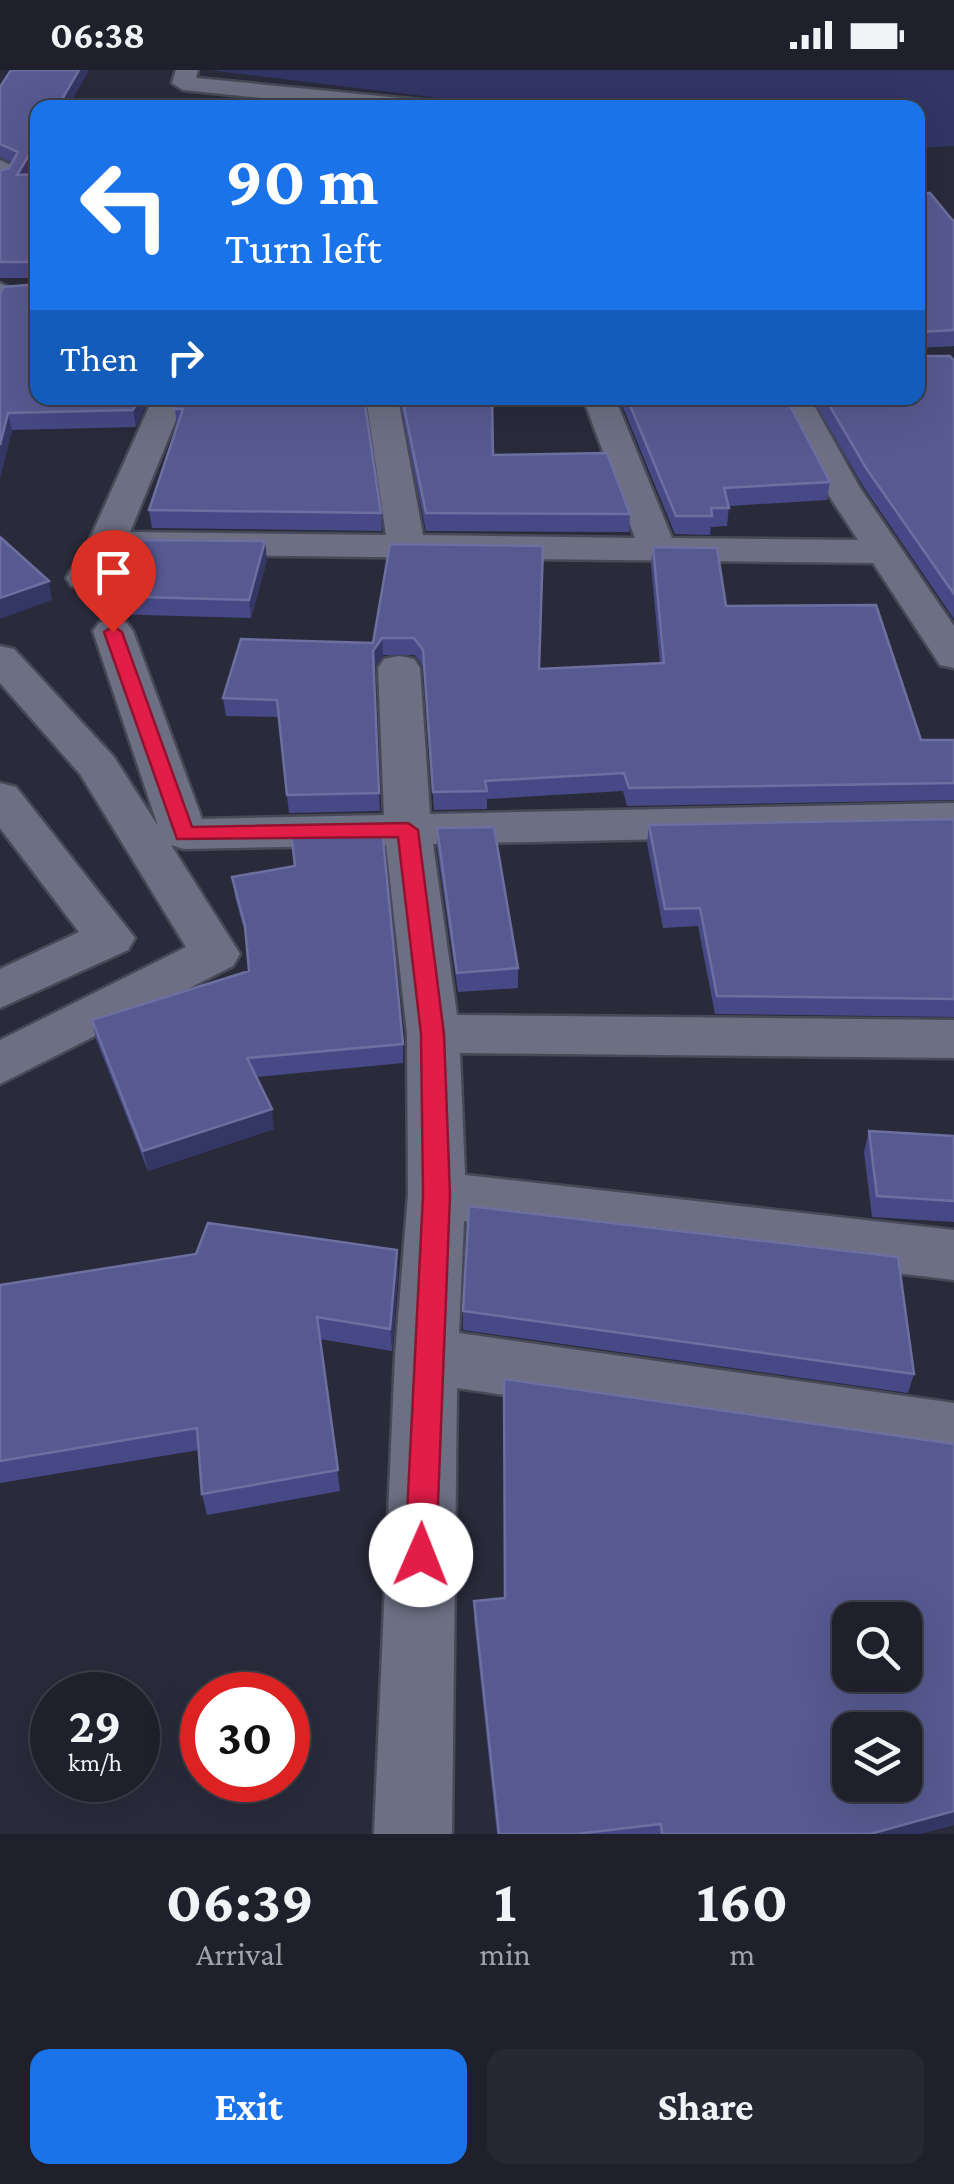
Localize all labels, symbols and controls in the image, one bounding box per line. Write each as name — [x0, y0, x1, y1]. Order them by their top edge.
text: 06:38 — [50, 14, 145, 56]
icon: left — [60, 140, 190, 270]
text: 90 m — [225, 141, 378, 219]
text: Turn left — [225, 223, 382, 273]
icon: right — [158, 330, 213, 385]
text: Then — [60, 337, 138, 379]
pin — [71, 530, 156, 633]
icon: arrive — [86, 545, 141, 600]
position arrow — [369, 1503, 473, 1607]
map controls — [832, 1602, 922, 1802]
button: search — [832, 1602, 922, 1692]
speed limit sign: 30 — [180, 1672, 310, 1802]
text: 29 — [69, 1697, 121, 1753]
button: layers — [832, 1712, 922, 1802]
text: km/h — [68, 1749, 122, 1776]
text: 06:39 — [166, 1867, 314, 1934]
text: 1 — [494, 1867, 516, 1934]
text: 160 — [697, 1867, 788, 1934]
text: Arrival — [196, 1936, 283, 1972]
text: min — [480, 1936, 531, 1972]
text: m — [730, 1936, 755, 1972]
button: Exit — [30, 2049, 467, 2164]
button: Share — [487, 2049, 924, 2164]

